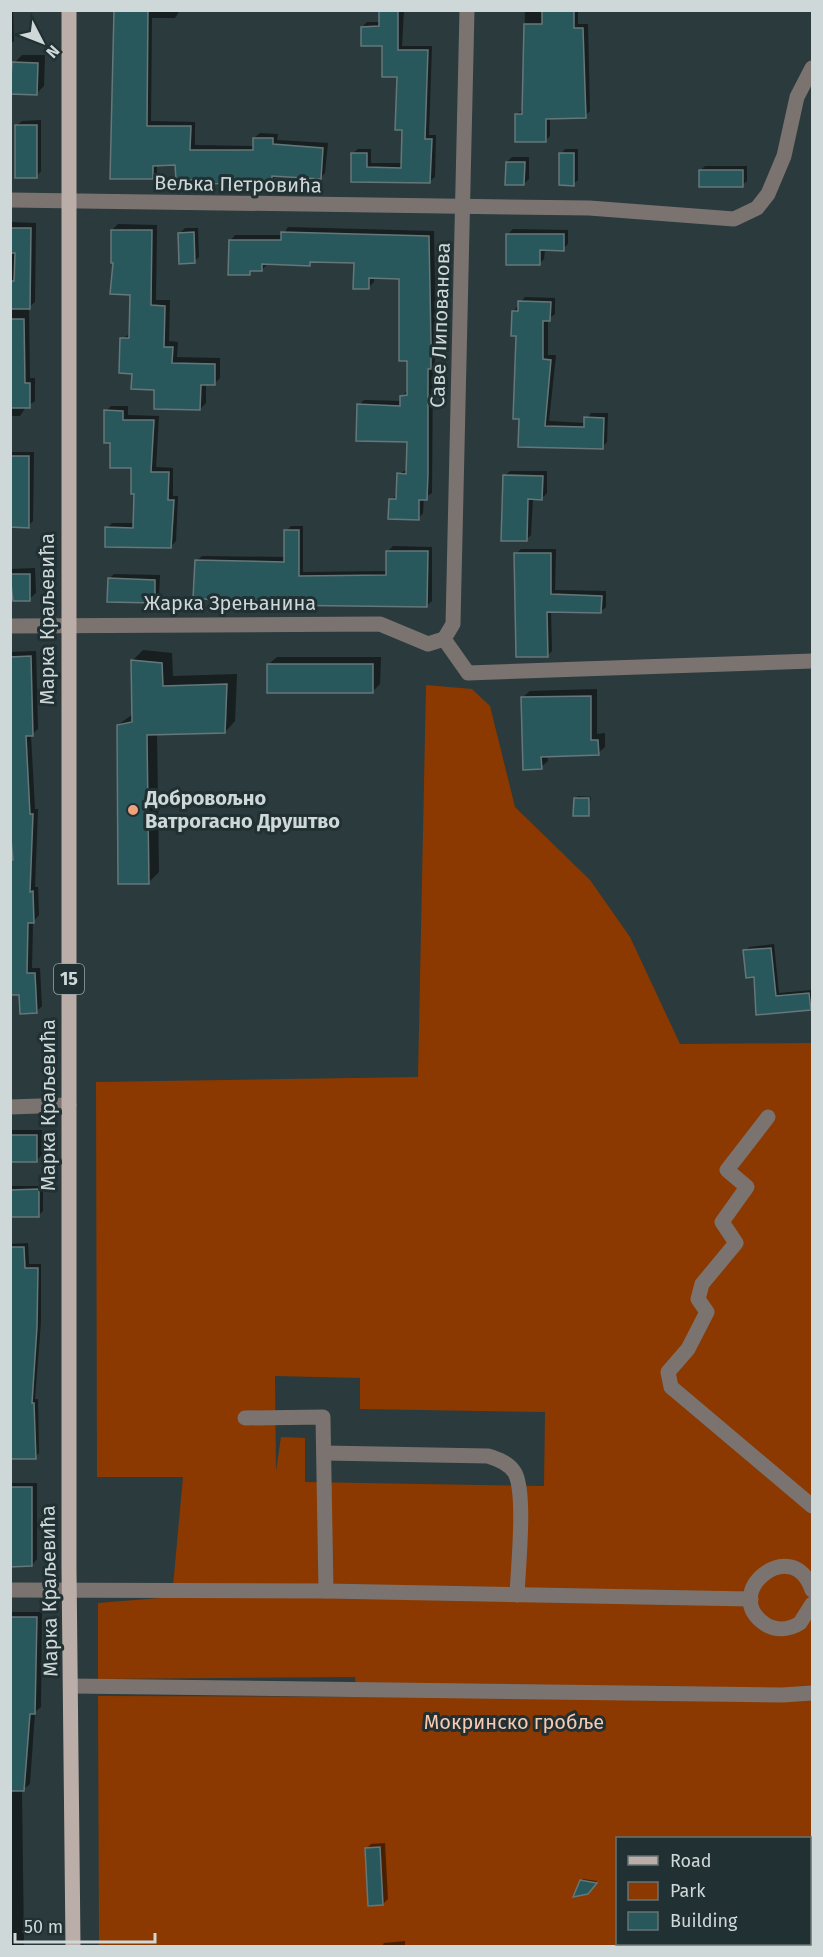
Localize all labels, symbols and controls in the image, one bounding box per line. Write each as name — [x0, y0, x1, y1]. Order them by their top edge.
north arrow — [12, 12, 72, 72]
text: N — [42, 41, 63, 62]
street label: Вељка Петровића — [154, 171, 322, 197]
street label: Саве Липованова — [425, 242, 455, 408]
street label: Марка Краљевића — [35, 533, 59, 705]
street label: Жарка Зрењанина — [144, 591, 316, 615]
place label: Добровољно Ватрогасно Друштво — [144, 786, 340, 833]
marker: Добровољно Ватрогасно Друштво — [126, 803, 140, 817]
road number: 15 — [54, 964, 84, 994]
street label: Марка Краљевића — [36, 1019, 60, 1191]
street label: Марка Краљевића — [36, 1505, 62, 1677]
park label: Мокринско гробље — [424, 1710, 604, 1734]
legend — [616, 1837, 811, 1945]
text: Road — [670, 1850, 712, 1872]
text: Park — [670, 1880, 706, 1902]
scale bar — [15, 1906, 154, 1944]
text: Building — [670, 1910, 738, 1932]
text: 50 m — [24, 1916, 63, 1938]

